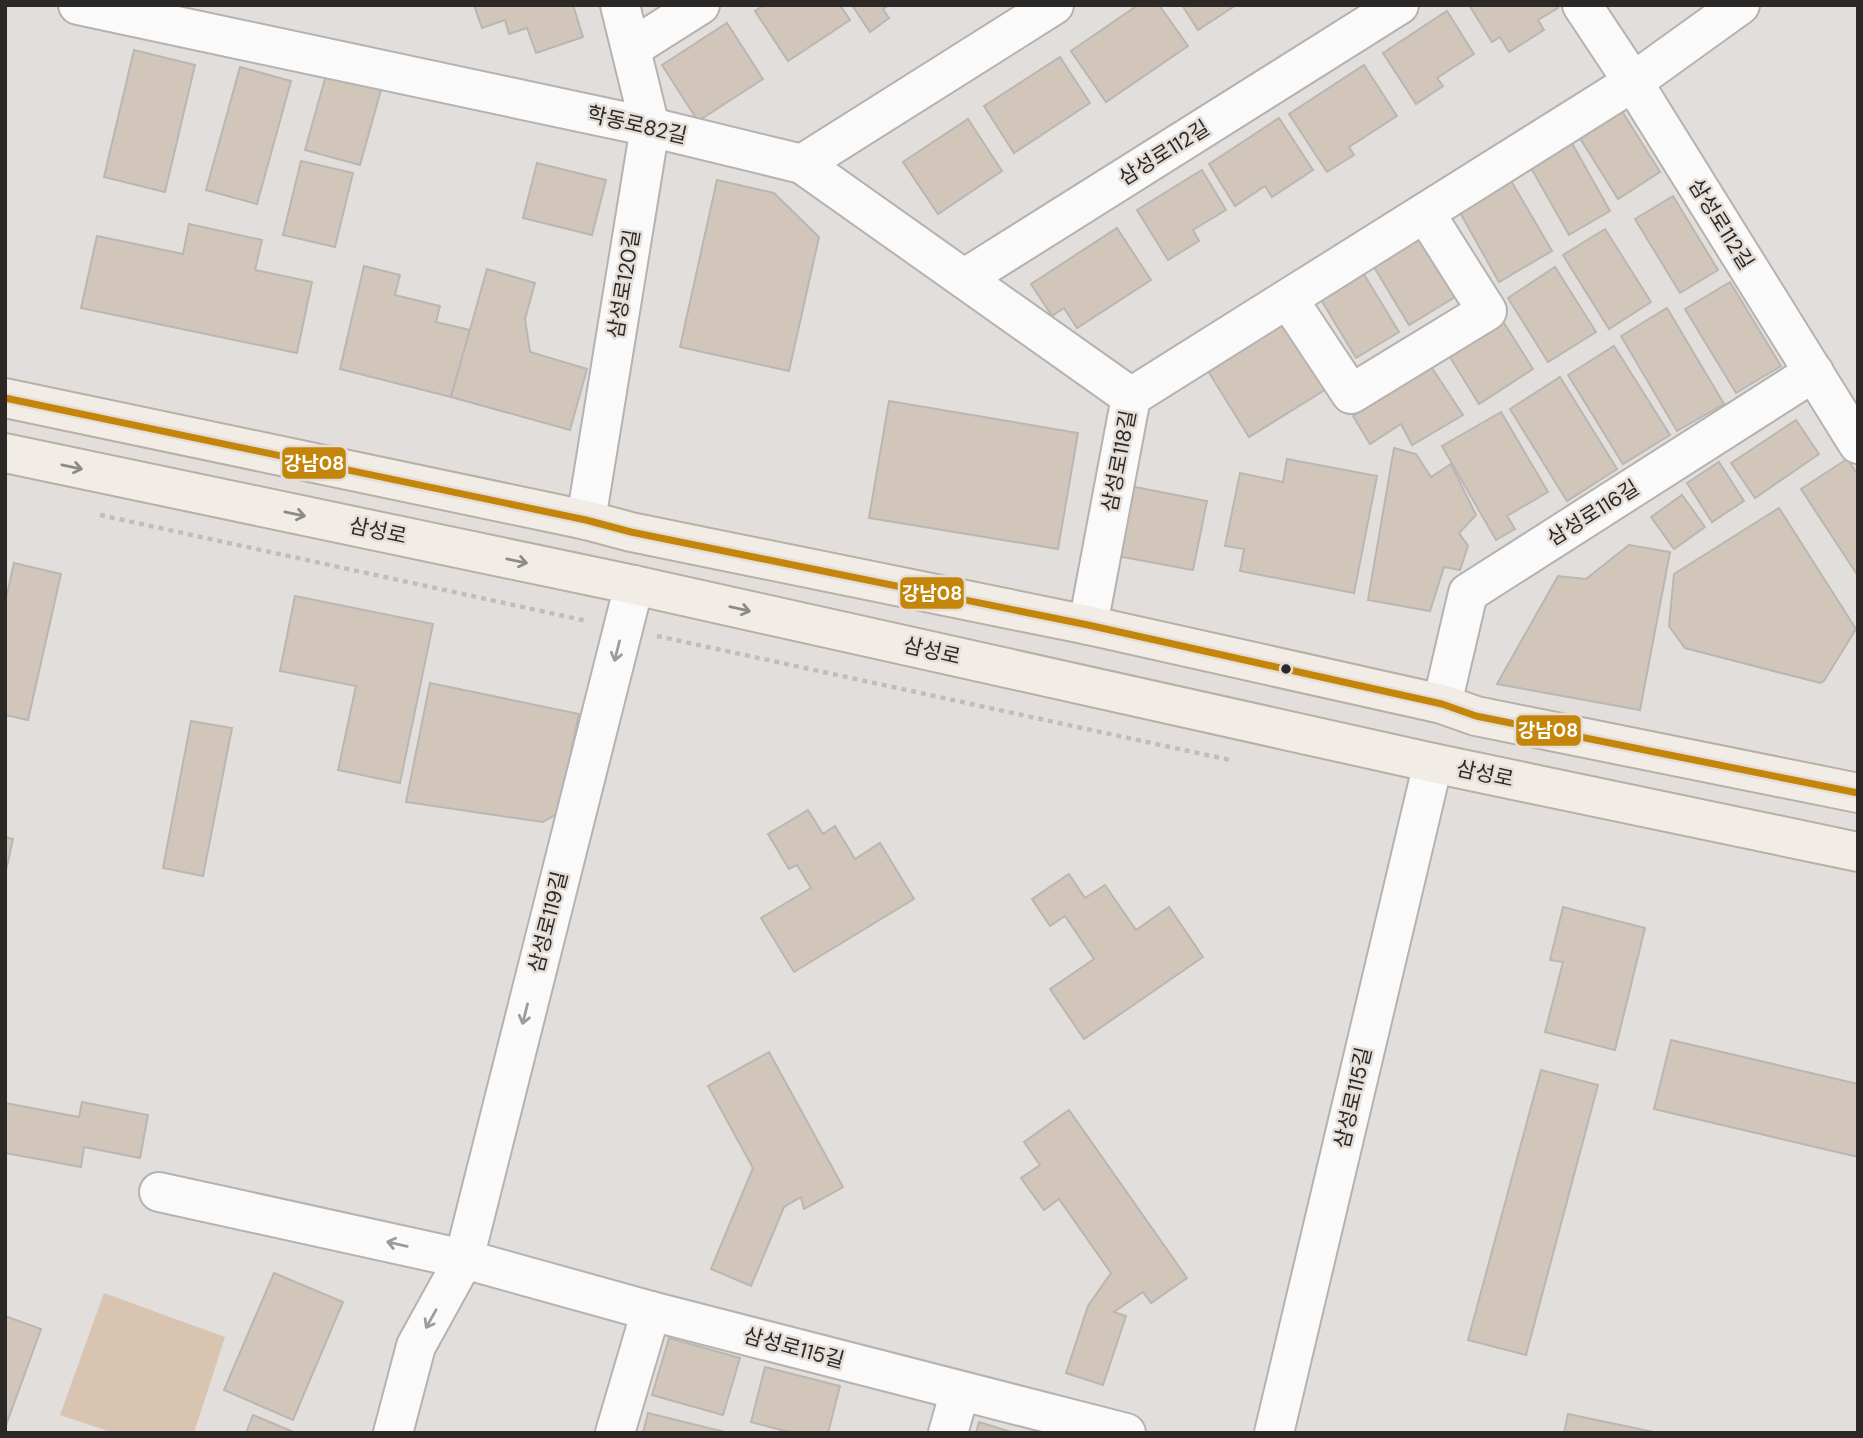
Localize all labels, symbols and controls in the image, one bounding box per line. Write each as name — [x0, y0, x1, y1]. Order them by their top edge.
street label: 학동로82길 — [584, 100, 690, 150]
street label: 삼성로112길 — [1113, 114, 1215, 192]
street label: 삼성로112길 — [1682, 173, 1760, 275]
street label: 삼성로120길 — [602, 227, 646, 341]
street label: 삼성로118길 — [1095, 408, 1143, 514]
line badge: 강남08 — [281, 446, 347, 480]
text: 강남08 — [284, 451, 344, 476]
one-way arrow — [60, 461, 83, 474]
street label: 삼성로116길 — [1542, 474, 1644, 552]
one-way arrow — [283, 507, 306, 521]
street label: 삼성로 — [347, 511, 409, 551]
one-way arrow — [505, 554, 528, 568]
line badge: 강남08 — [899, 576, 965, 610]
text: 강남08 — [902, 581, 962, 606]
one-way arrow — [728, 602, 751, 616]
street label: 삼성로 — [901, 631, 963, 671]
one-way arrow — [610, 639, 623, 662]
unlabelled marker — [1279, 662, 1293, 676]
line badge: 강남08 — [1515, 714, 1582, 747]
text: 강남08 — [1518, 718, 1578, 743]
street label: 삼성로 — [1454, 754, 1516, 794]
street label: 삼성로119길 — [522, 868, 574, 976]
one-way arrow — [518, 1002, 531, 1025]
street label: 삼성로115길 — [1328, 1045, 1378, 1151]
one-way arrow — [386, 1237, 409, 1251]
one-way arrow — [424, 1308, 437, 1329]
street label: 삼성로115길 — [741, 1321, 847, 1375]

